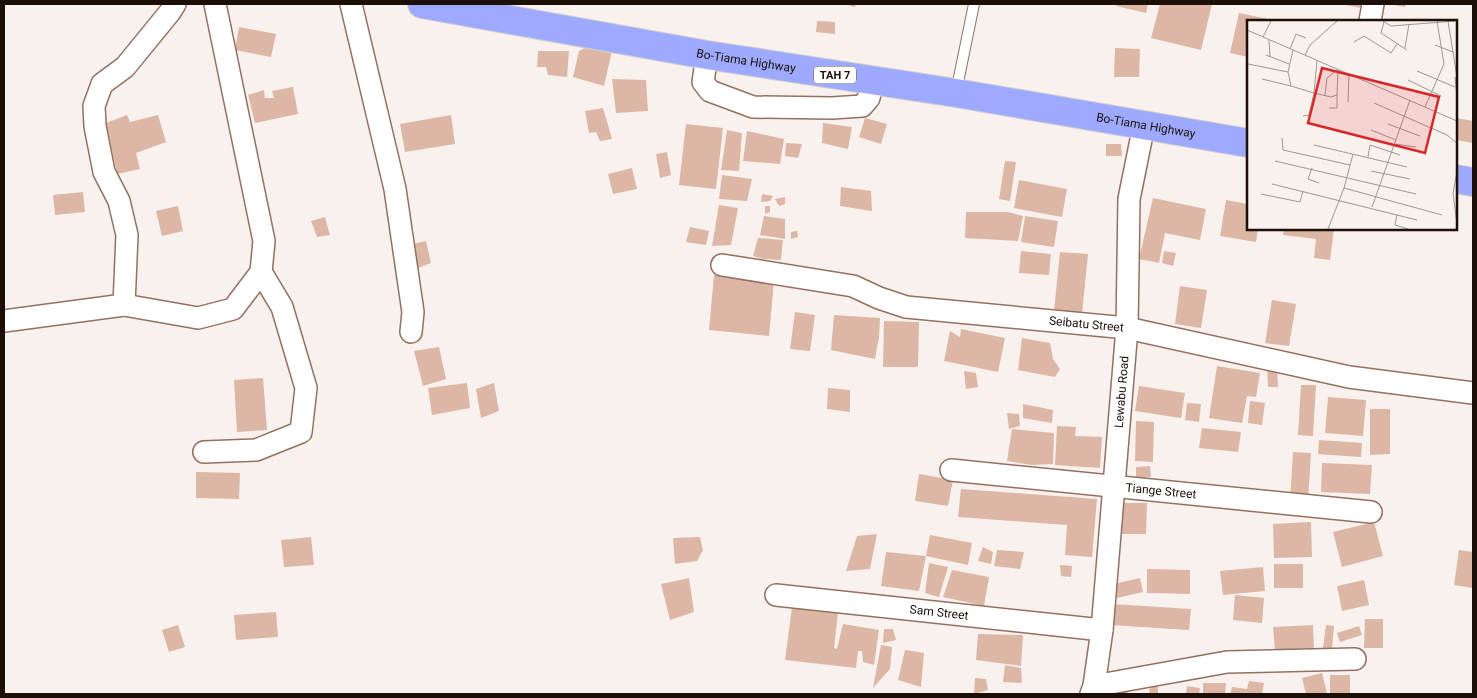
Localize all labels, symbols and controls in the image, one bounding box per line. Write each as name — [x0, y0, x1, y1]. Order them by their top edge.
inset map — [1247, 20, 1457, 230]
street label: Bo-Tiama Highway — [695, 46, 797, 75]
road number: TAH 7 — [814, 66, 856, 84]
street label: Bo-Tiama Highway — [1095, 110, 1197, 141]
street label: Seibatu Street — [1048, 314, 1124, 335]
street label: Lewabu Road — [1112, 355, 1132, 429]
street label: Tiange Street — [1125, 480, 1197, 502]
street label: Sam Street — [909, 602, 969, 623]

